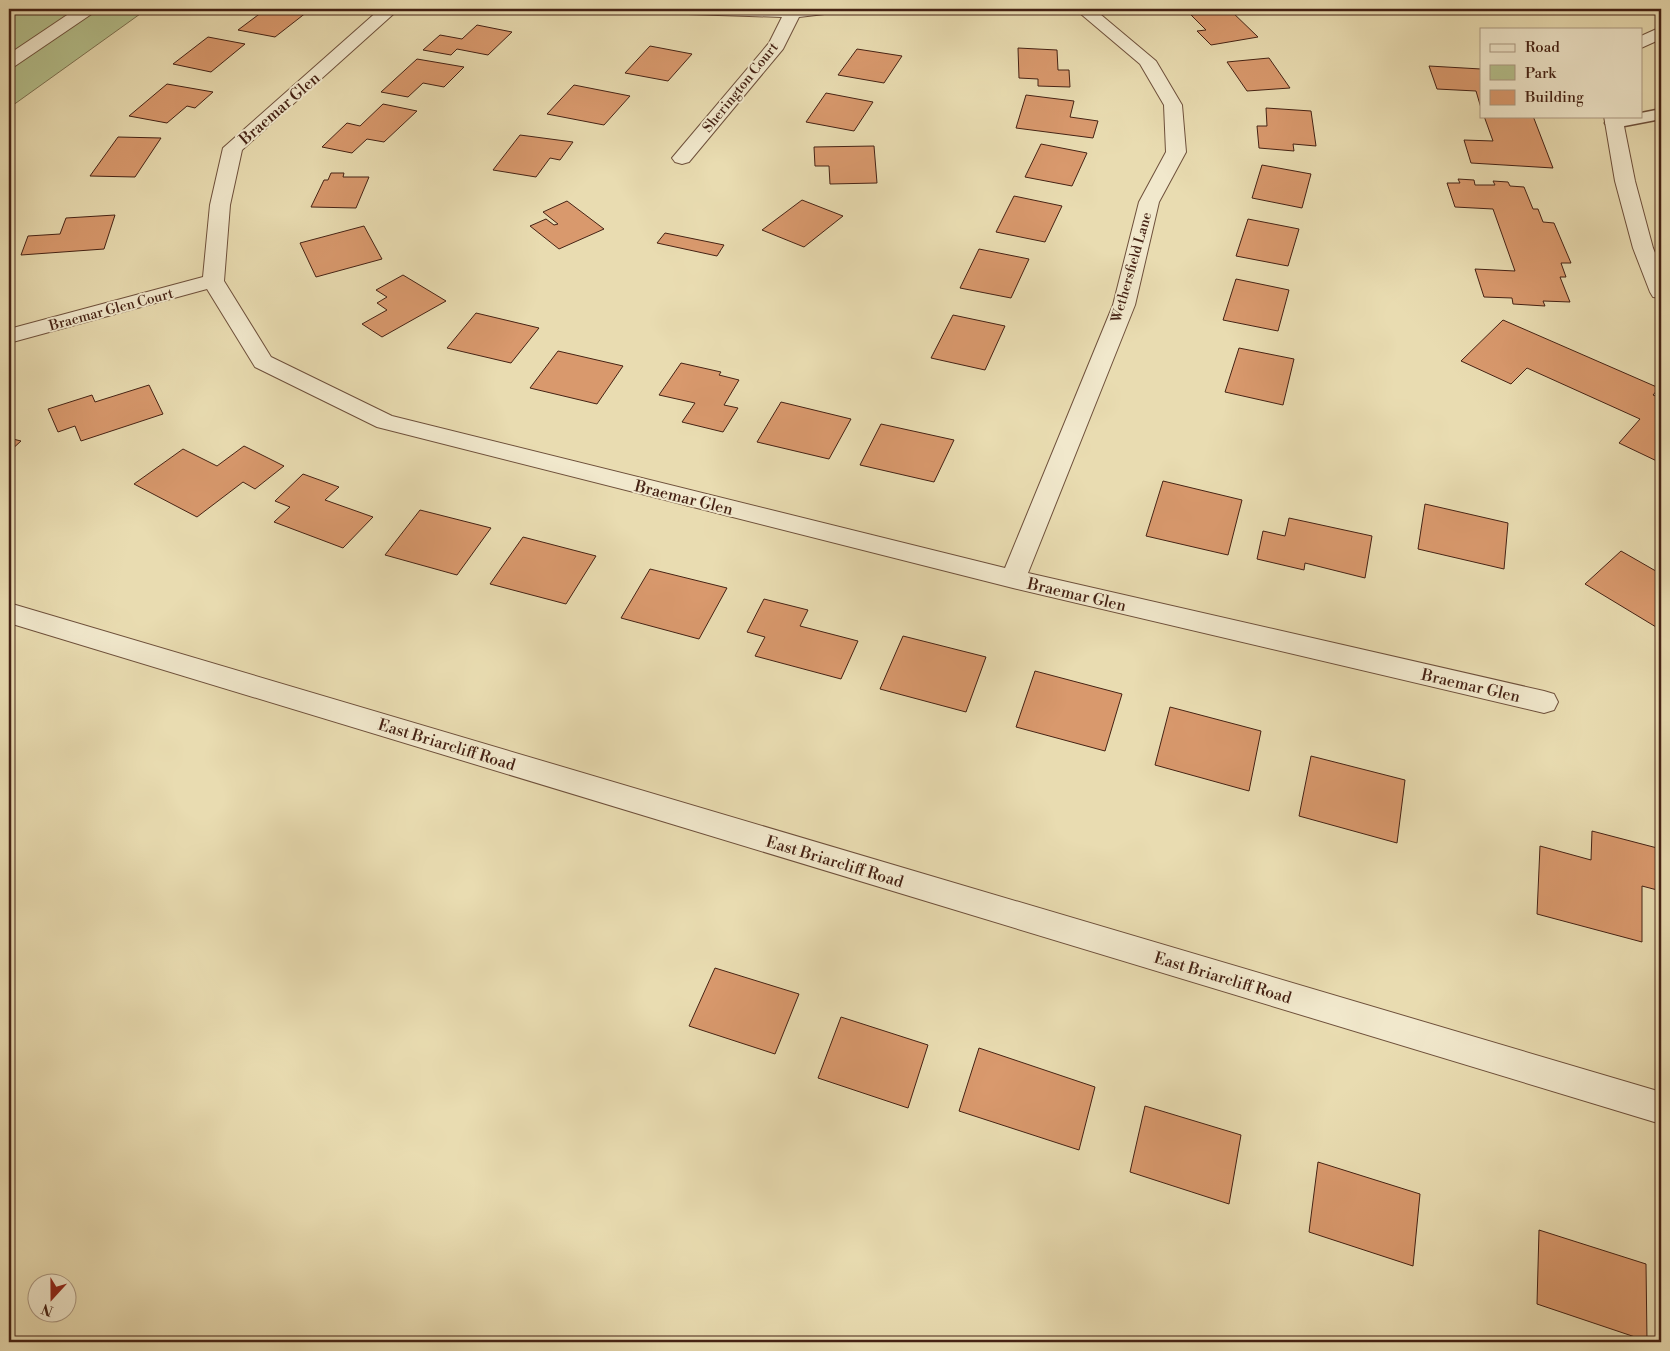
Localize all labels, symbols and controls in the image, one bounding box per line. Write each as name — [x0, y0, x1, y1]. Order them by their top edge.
legend — [1480, 28, 1642, 118]
text: Road — [1525, 38, 1560, 57]
street label: Sherington Court — [699, 39, 783, 136]
text: Park — [1525, 64, 1557, 83]
street label: Braemar Glen — [234, 68, 325, 150]
text: Building — [1524, 88, 1584, 107]
street label: Wethersfield Lane — [1107, 210, 1156, 326]
street label: Braemar Glen Court — [46, 285, 175, 335]
street label: Braemar Glen — [631, 476, 735, 520]
street label: Braemar Glen — [1024, 574, 1129, 616]
street label: Braemar Glen — [1418, 665, 1523, 707]
street label: East Briarcliff Road — [376, 715, 518, 775]
street label: East Briarcliff Road — [764, 832, 906, 892]
street label: East Briarcliff Road — [1152, 948, 1294, 1008]
north arrow — [28, 1274, 78, 1324]
text: N — [39, 1299, 56, 1320]

